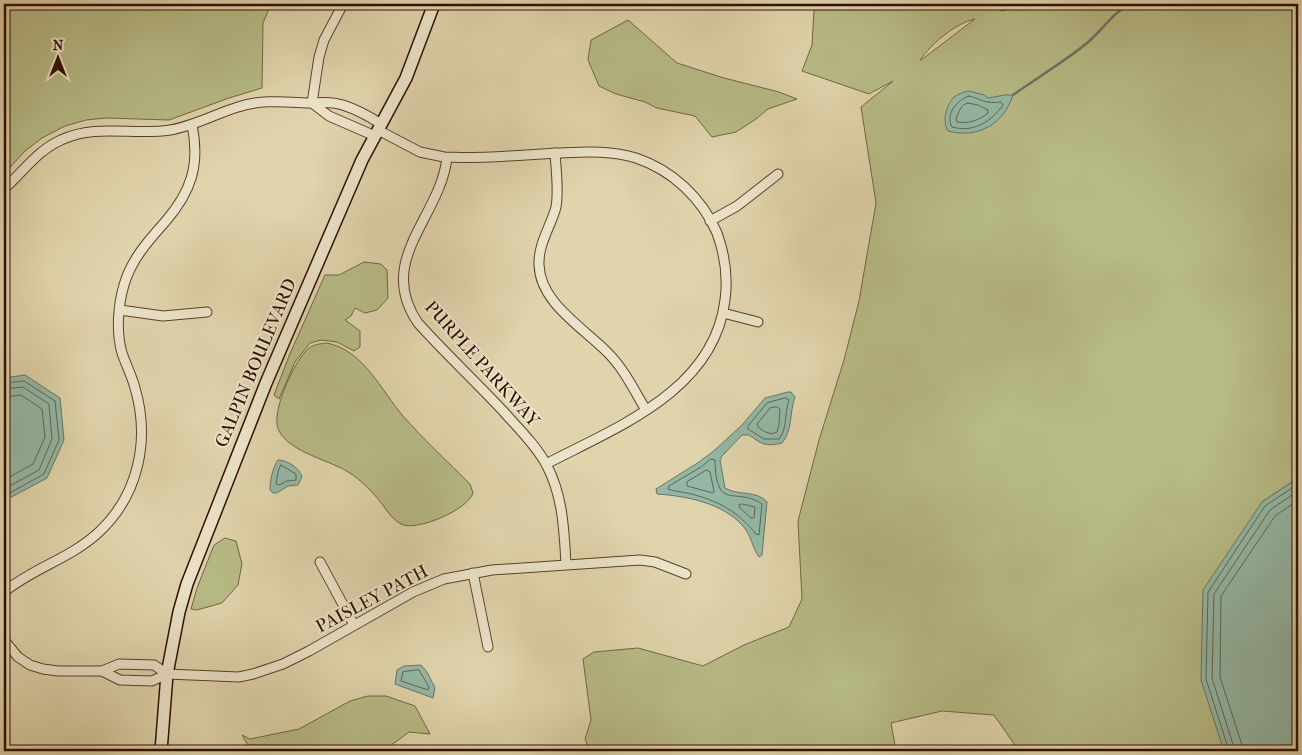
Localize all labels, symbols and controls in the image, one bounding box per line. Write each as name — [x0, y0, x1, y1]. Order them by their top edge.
north arrow — [32, 32, 82, 82]
text: N — [53, 37, 64, 54]
street label: GALPIN BOULEVARD — [211, 275, 301, 451]
street label: PURPLE PARKWAY — [420, 297, 544, 432]
street label: PAISLEY PATH — [312, 561, 432, 637]

